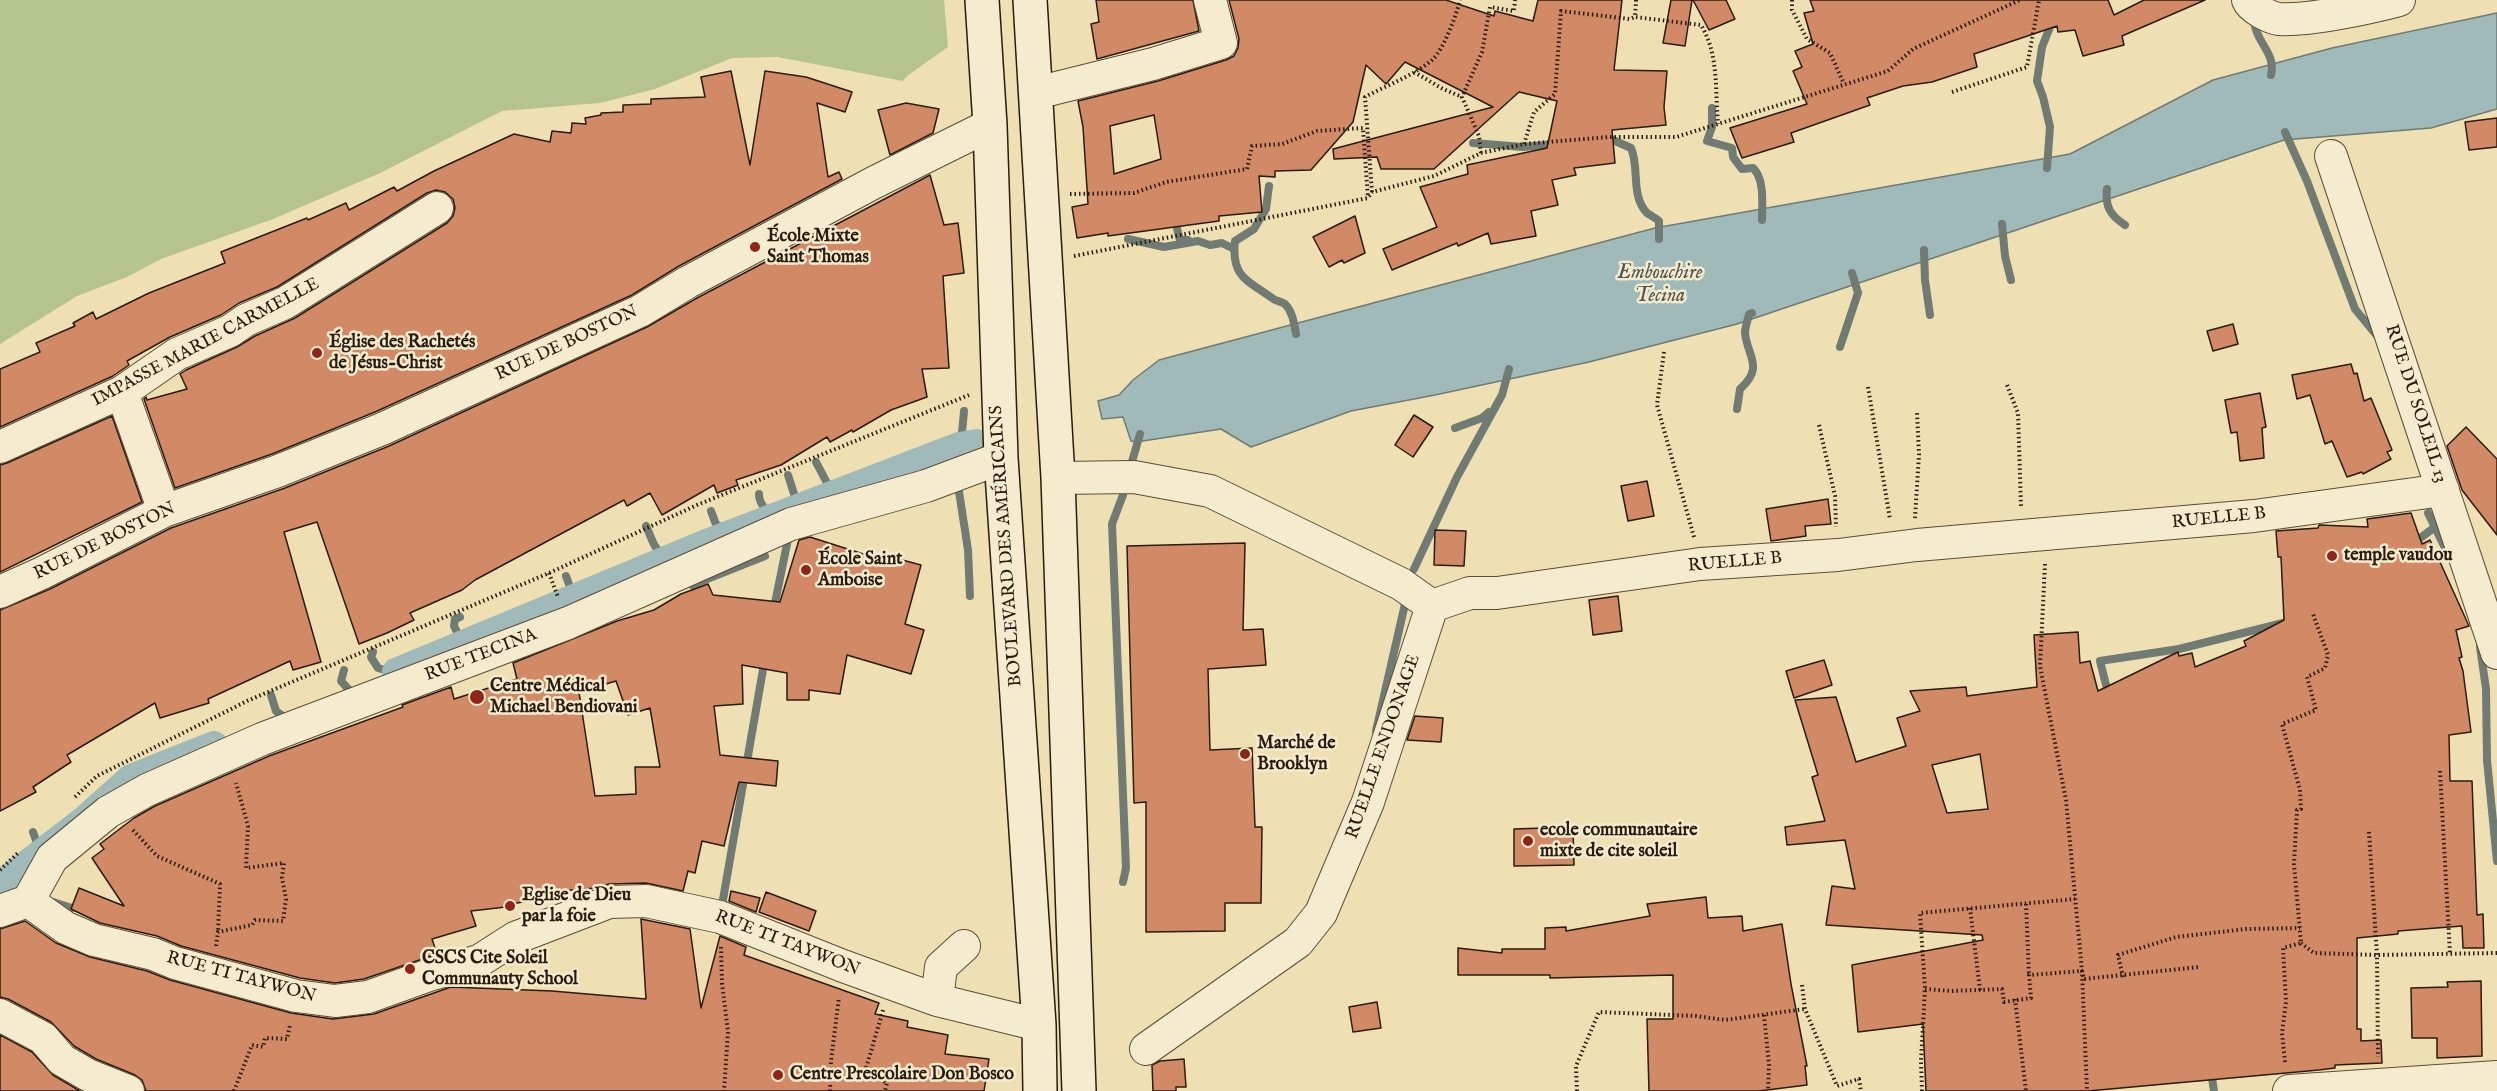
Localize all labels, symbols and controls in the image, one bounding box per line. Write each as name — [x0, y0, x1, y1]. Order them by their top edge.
place label: École Mixte Saint Thomas — [767, 226, 869, 268]
marker: École Mixte Saint Thomas — [748, 240, 762, 254]
water label: Embouchire Tecina — [1618, 262, 1702, 309]
street label: IMPASSE MARIE CARMELLE — [89, 274, 323, 412]
street label: RUE DE BOSTON — [492, 302, 642, 386]
street label: RUE DU SOLEIL 13 — [2379, 322, 2451, 486]
place label: Église des Rachetés de Jésus-Christ — [329, 332, 475, 374]
marker: Église des Rachetés de Jésus-Christ — [310, 346, 324, 360]
street label: BOULEVARD DES AMÉRICAINS — [986, 405, 1028, 687]
street label: RUE DE BOSTON — [31, 498, 179, 586]
street label: RUELLE B — [2171, 503, 2267, 535]
place label: temple vaudou — [2344, 545, 2453, 567]
street label: RUELLE B — [1687, 548, 1783, 578]
place label: École Saint Amboise — [818, 549, 902, 592]
marker: temple vaudou — [2325, 549, 2339, 563]
marker: École Saint Amboise — [799, 563, 813, 577]
street label: RUE TECINA — [422, 625, 540, 687]
street label: RUELLE ENDONAGE — [1342, 652, 1426, 842]
place label: Centre Médical Michael Bendiovani — [490, 676, 638, 718]
marker: Centre Médical Michael Bendiovani — [468, 688, 486, 706]
place label: Marché de Brooklyn — [1257, 733, 1336, 776]
marker: Marché de Brooklyn — [1238, 747, 1252, 761]
place label: ecole communautaire mixte de cite soleil — [1540, 820, 1697, 862]
marker: ecole communautaire mixte de cite soleil — [1521, 834, 1535, 848]
place label: Eglise de Dieu par la foie — [522, 885, 631, 928]
marker: Eglise de Dieu par la foie — [503, 899, 517, 913]
street label: RUE TI TAYWON — [711, 906, 863, 982]
street label: RUE TI TAYWON — [164, 948, 318, 1008]
place label: CSCS Cite Soleil Communauty School — [422, 948, 578, 990]
marker: CSCS Cite Soleil Communauty School — [403, 962, 417, 976]
place label: Centre Prescolaire Don Bosco — [790, 1064, 1014, 1086]
marker: Centre Prescolaire Don Bosco — [771, 1068, 785, 1082]

